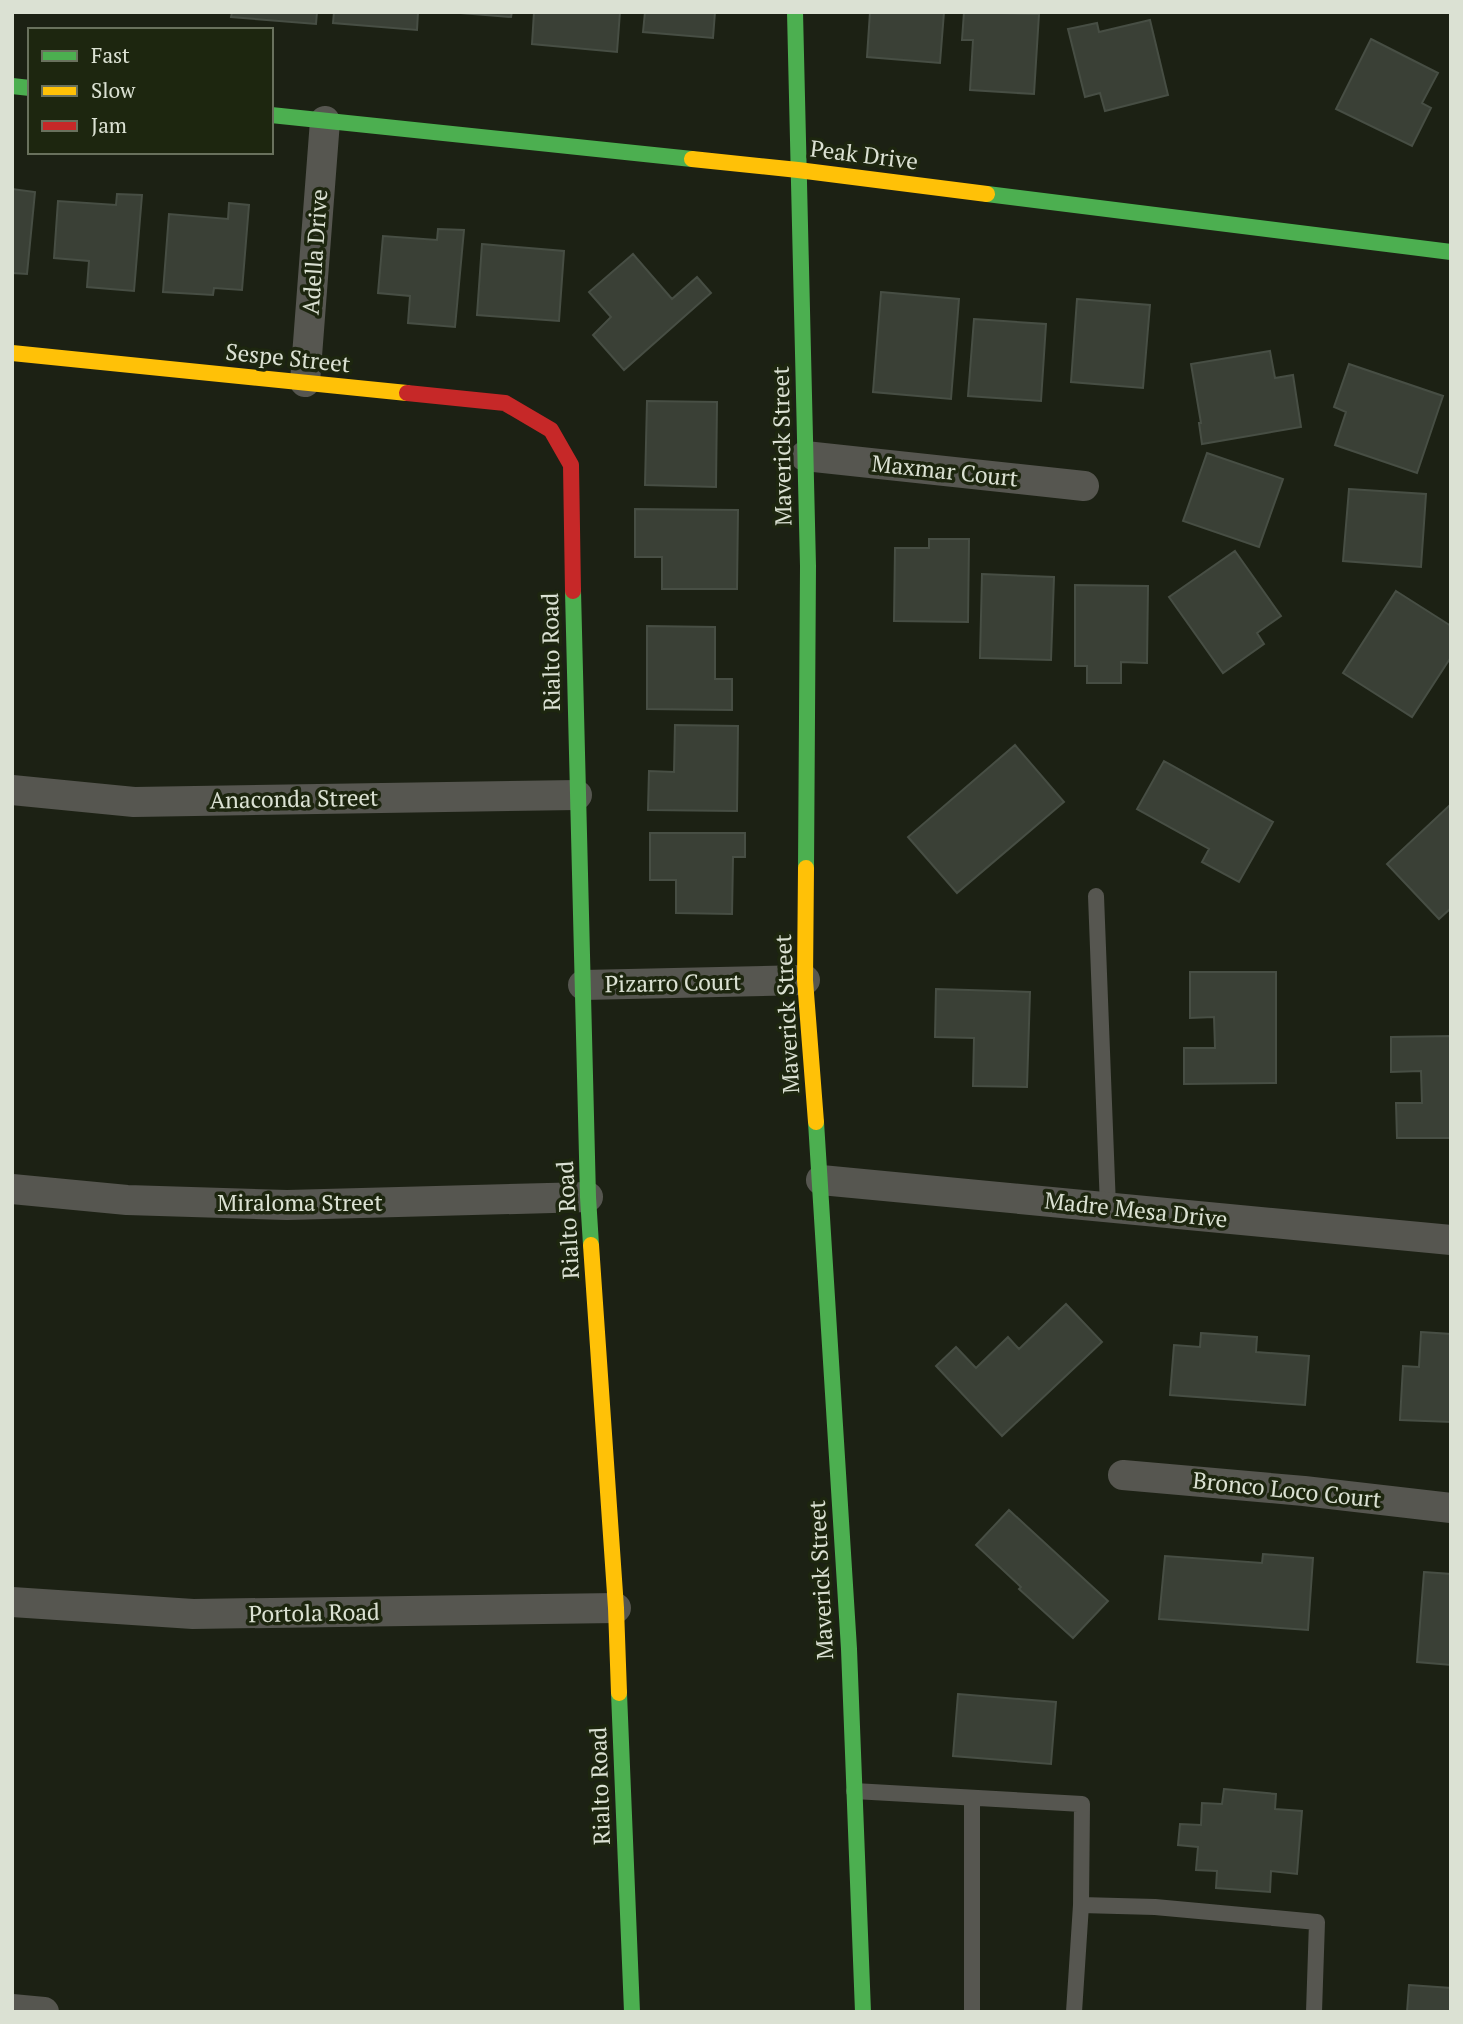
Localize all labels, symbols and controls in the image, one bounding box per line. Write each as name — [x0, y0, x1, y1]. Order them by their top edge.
legend — [28, 28, 273, 154]
text: Fast — [91, 41, 130, 69]
text: Slow — [91, 76, 136, 104]
text: Jam — [91, 111, 127, 139]
street label: Peak Drive — [808, 133, 920, 177]
street label: Adella Drive — [295, 188, 334, 316]
street label: Sespe Street — [224, 336, 352, 380]
street label: Maverick Street — [765, 365, 798, 526]
street label: Maxmar Court — [870, 447, 1020, 494]
street label: Rialto Road — [534, 592, 567, 711]
street label: Anaconda Street — [209, 782, 379, 815]
street label: Maverick Street — [767, 933, 806, 1095]
street label: Pizarro Court — [604, 966, 742, 999]
street label: Rialto Road — [549, 1160, 586, 1280]
street label: Madre Mesa Drive — [1043, 1184, 1229, 1235]
street label: Miraloma Street — [217, 1187, 383, 1218]
street label: Bronco Loco Court — [1191, 1464, 1383, 1515]
street label: Maverick Street — [801, 1499, 840, 1661]
street label: Portola Road — [248, 1596, 380, 1629]
street label: Rialto Road — [582, 1726, 617, 1846]

